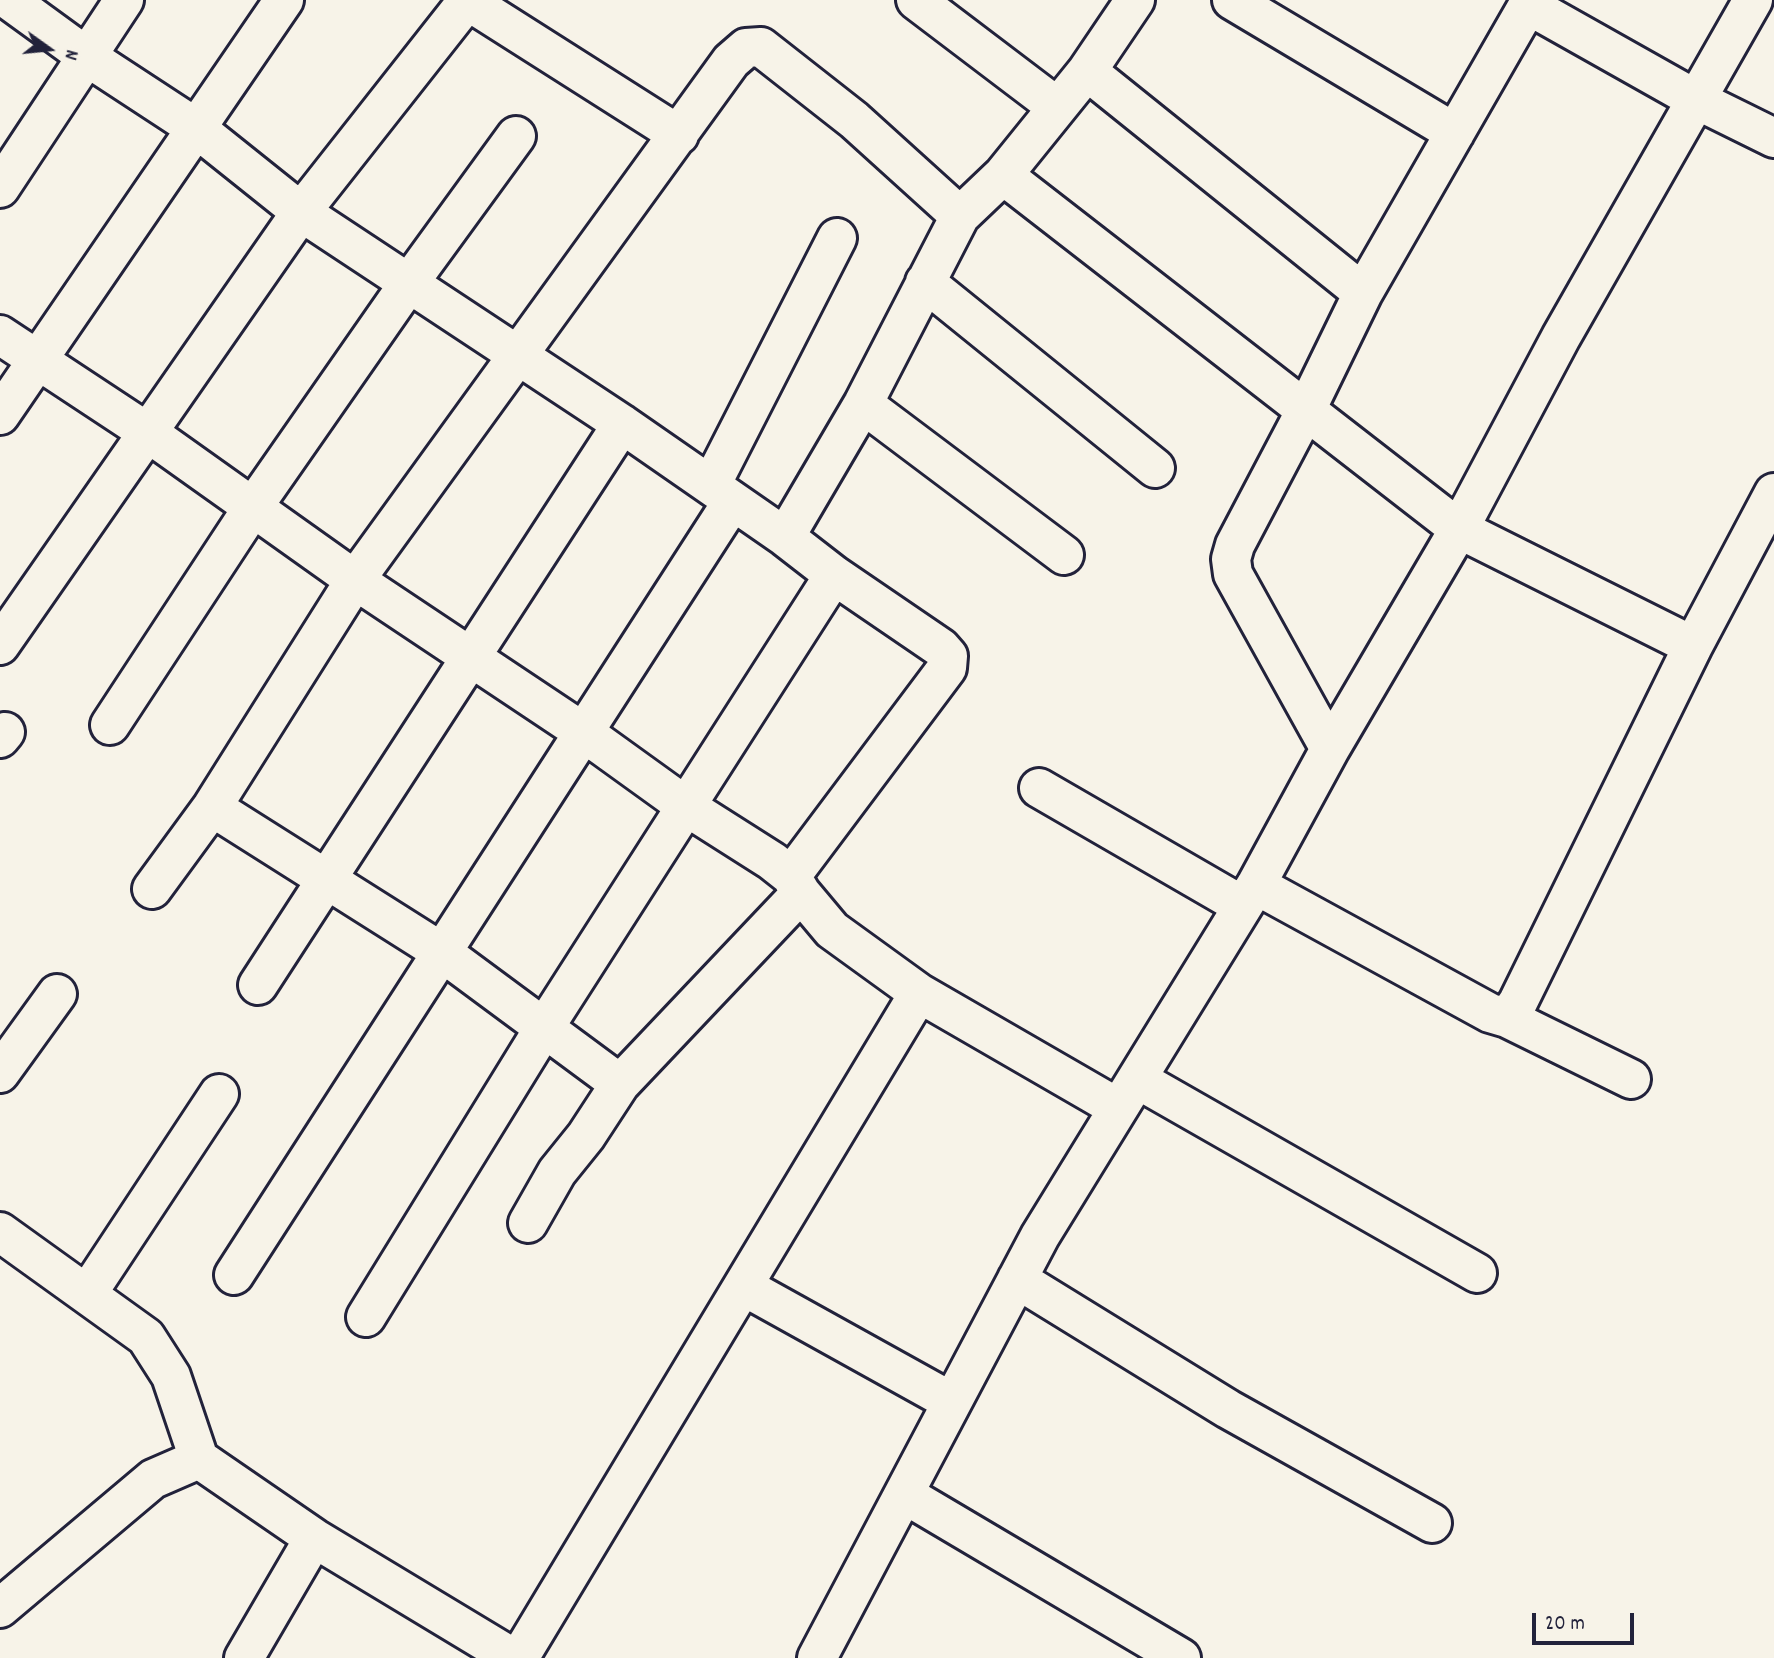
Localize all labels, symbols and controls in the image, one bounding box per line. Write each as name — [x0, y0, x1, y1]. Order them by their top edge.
north arrow — [14, 14, 84, 84]
text: N — [56, 47, 84, 63]
scale bar — [1536, 1598, 1638, 1642]
text: 20 m — [1545, 1610, 1585, 1640]

